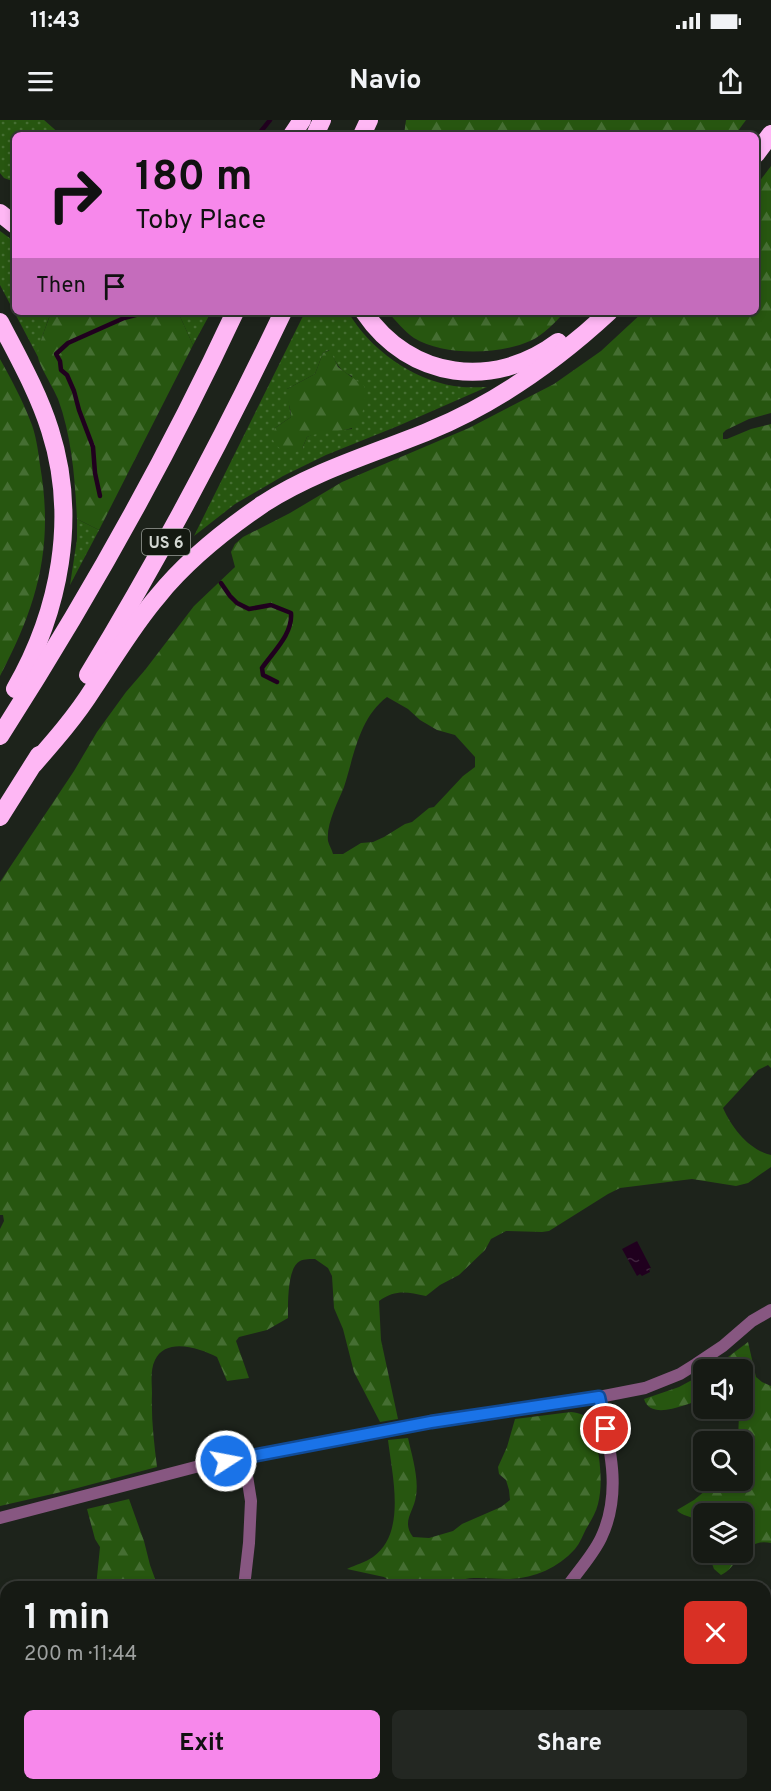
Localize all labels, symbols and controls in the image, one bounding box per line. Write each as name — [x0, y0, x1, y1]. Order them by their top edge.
text: 11:43 — [30, 8, 80, 35]
text: Navio — [349, 64, 422, 98]
icon: menu — [24, 65, 57, 98]
icon: share — [714, 65, 747, 98]
text: 180 m — [135, 152, 252, 205]
icon: right — [36, 156, 114, 234]
text: Toby Place — [135, 204, 266, 238]
icon: arrive — [98, 270, 131, 303]
text: Then — [36, 273, 86, 300]
road number: US 6 — [142, 529, 190, 555]
map controls — [693, 1359, 753, 1563]
button: sound — [693, 1359, 753, 1419]
pin — [580, 1403, 631, 1454]
icon: arrive — [589, 1412, 622, 1445]
position arrow — [194, 1429, 258, 1493]
button: search — [693, 1431, 753, 1491]
button: layers — [693, 1503, 753, 1563]
text: 1 min — [24, 1596, 110, 1642]
button: close — [684, 1601, 747, 1664]
text: 200 m · 11:44 — [24, 1642, 137, 1668]
button: Exit — [24, 1710, 380, 1779]
button: Share — [392, 1710, 747, 1779]

